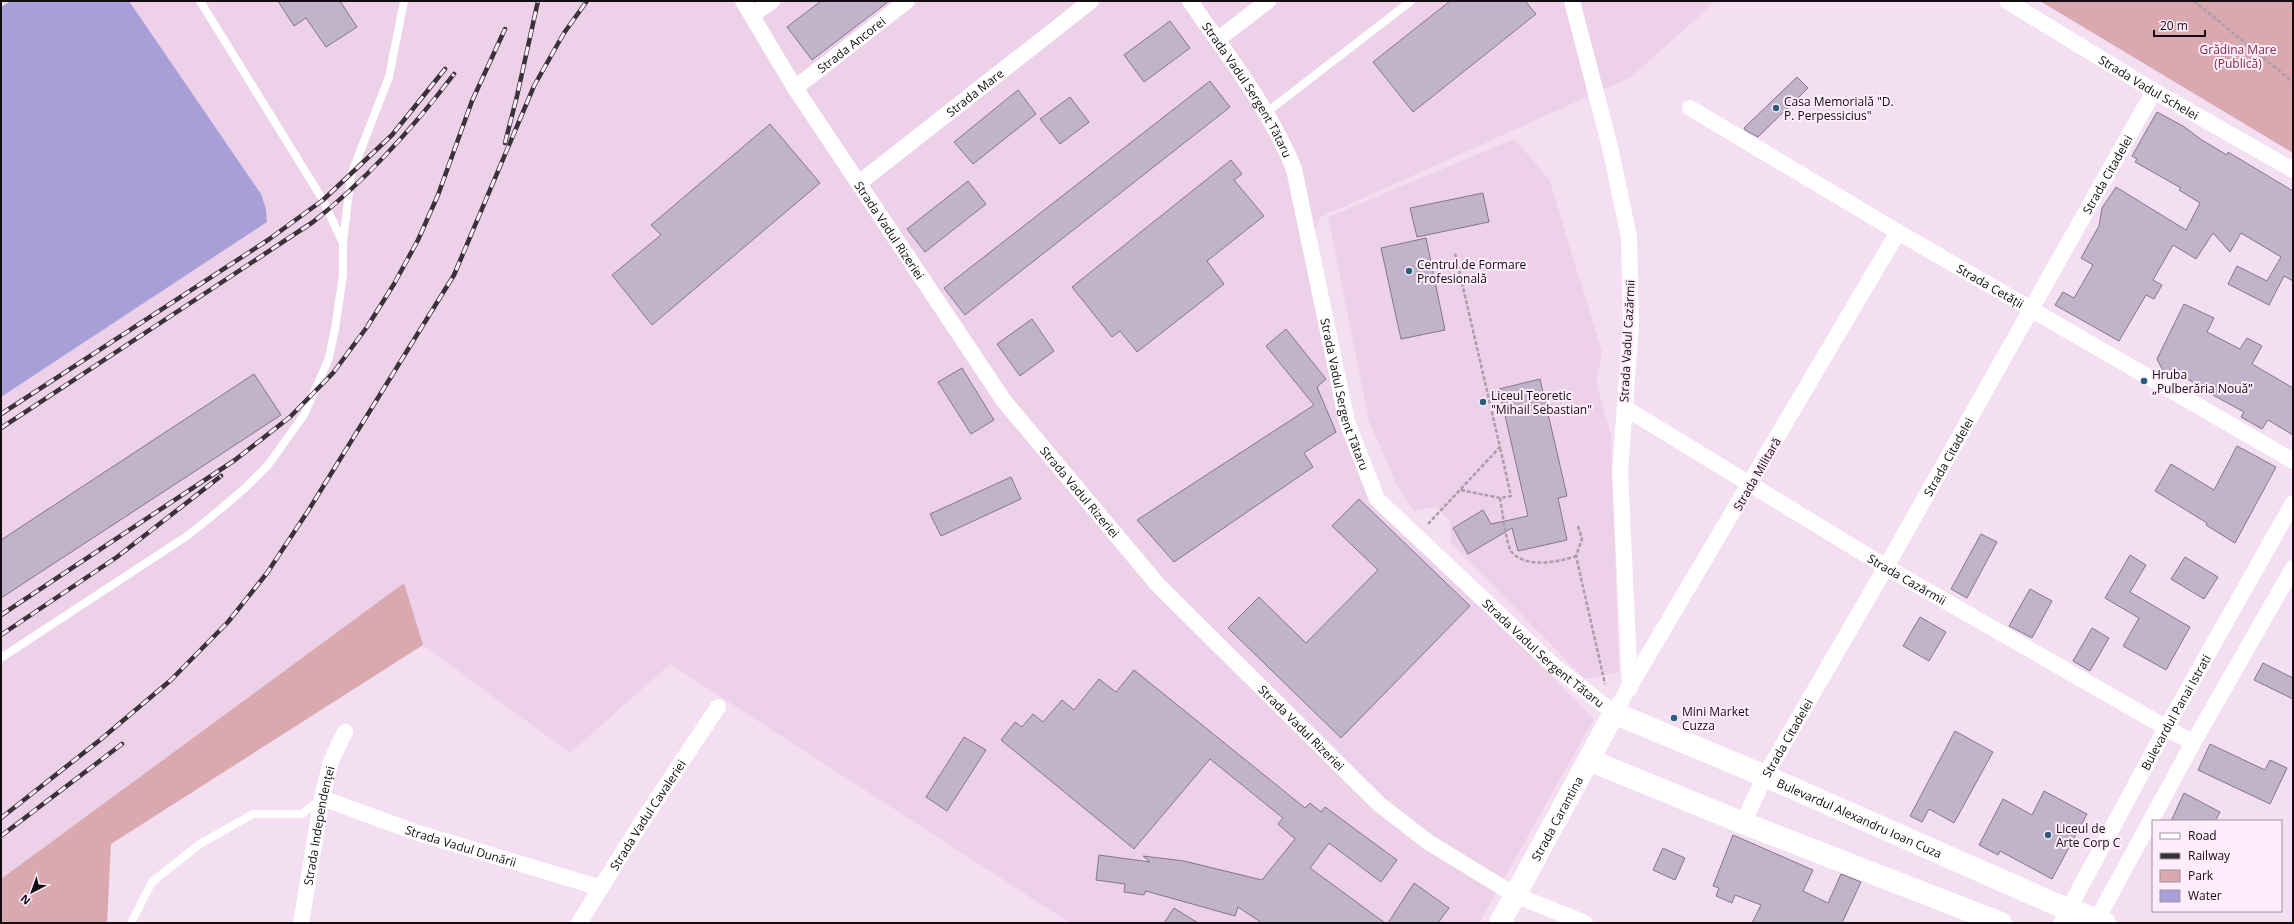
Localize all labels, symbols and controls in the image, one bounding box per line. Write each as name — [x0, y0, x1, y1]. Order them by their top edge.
scale bar — [2154, 12, 2205, 38]
street label: Strada Ancorei — [813, 13, 889, 76]
text: 20 m — [2160, 17, 2188, 34]
street label: Strada Vadul Sergent Tătaru — [1199, 19, 1296, 160]
park label: Grădina Mare (Publică) — [2200, 41, 2277, 72]
street label: Strada Vadul Schelei — [2096, 51, 2202, 123]
street label: Strada Mare — [942, 64, 1007, 120]
place label: Casa Memorială "D. P. Perpessicius" — [1784, 93, 1894, 124]
marker: Casa Memorială "D. P. Perpessicius" — [1771, 103, 1781, 113]
street label: Strada Citadelei — [2078, 132, 2136, 217]
street label: Strada Vadul Rizeriei — [851, 177, 929, 282]
place label: Centrul de Formare Profesională — [1417, 256, 1527, 287]
street label: Strada Cetății — [1954, 259, 2027, 312]
marker: Centrul de Formare Profesională — [1404, 266, 1414, 276]
street label: Strada Vadul Cazărmii — [1615, 279, 1639, 403]
street label: Strada Vadul Sergent Tătaru — [1317, 316, 1373, 473]
place label: Hruba „Pulberăria Nouă” — [2152, 366, 2253, 397]
marker: Hruba „Pulberăria Nouă” — [2139, 376, 2149, 386]
place label: Liceul Teoretic "Mihail Sebastian" — [1491, 387, 1592, 418]
marker: Liceul Teoretic "Mihail Sebastian" — [1478, 397, 1488, 407]
street label: Strada Citadelei — [1919, 414, 1977, 499]
street label: Strada Militară — [1729, 434, 1785, 514]
street label: Strada Vadul Rizeriei — [1037, 442, 1123, 541]
street label: Strada Cazărmii — [1865, 549, 1950, 608]
street label: Strada Vadul Sergent Tătaru — [1479, 595, 1608, 711]
street label: Bulevardul Panai Istrati — [2137, 651, 2214, 773]
street label: Strada Vadul Rizeriei — [1255, 681, 1348, 774]
street label: Strada Citadelei — [1758, 695, 1817, 780]
place label: Mini Market Cuzza — [1682, 703, 1749, 734]
marker: Mini Market Cuzza — [1669, 713, 1679, 723]
street label: Strada Vadul Cavaleriei — [605, 756, 689, 873]
street label: Strada Independenței — [299, 764, 338, 887]
street label: Strada Carantina — [1527, 773, 1587, 864]
street label: Bulevardul Alexandru Ioan Cuza — [1774, 774, 1945, 862]
place label: Liceul de Arte Corp C — [2056, 820, 2121, 851]
legend — [2152, 820, 2282, 912]
street label: Strada Vadul Dunării — [403, 821, 519, 871]
text: Road — [2188, 827, 2217, 844]
marker: Liceul de Arte Corp C — [2043, 830, 2053, 840]
text: Railway — [2188, 847, 2231, 864]
text: Park — [2188, 867, 2214, 884]
north arrow — [12, 872, 52, 912]
text: Water — [2188, 887, 2222, 904]
text: N — [17, 891, 33, 909]

